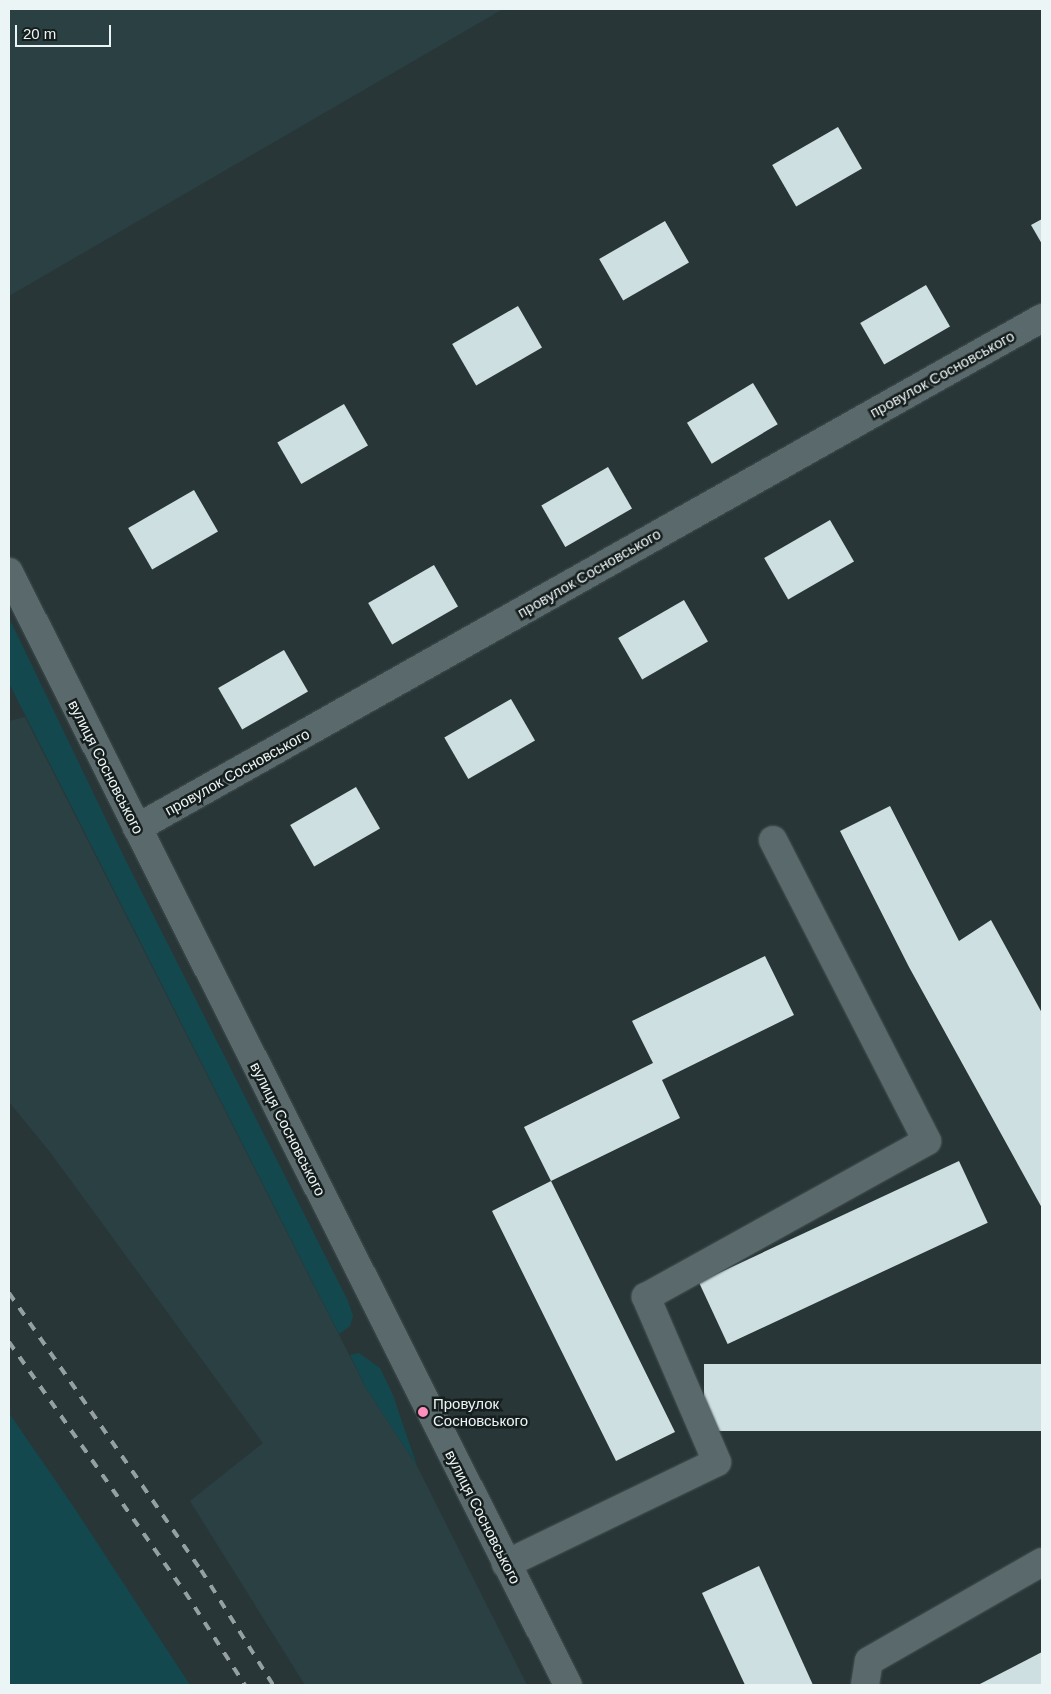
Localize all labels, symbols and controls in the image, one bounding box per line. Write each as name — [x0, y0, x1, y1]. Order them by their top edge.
scale bar — [18, 15, 114, 47]
text: 20 m — [23, 25, 56, 42]
street label: провулок Сосновського — [867, 327, 1017, 421]
street label: провулок Сосновського — [514, 525, 664, 621]
street label: вулиця Сосновського — [64, 697, 148, 837]
street label: провулок Сосновського — [162, 725, 312, 819]
street label: вулиця Сосновського — [246, 1059, 330, 1199]
place label: Провулок Сосновського — [433, 1394, 528, 1429]
marker: Провулок Сосновського — [417, 1406, 429, 1418]
street label: вулиця Сосновського — [441, 1447, 525, 1587]

